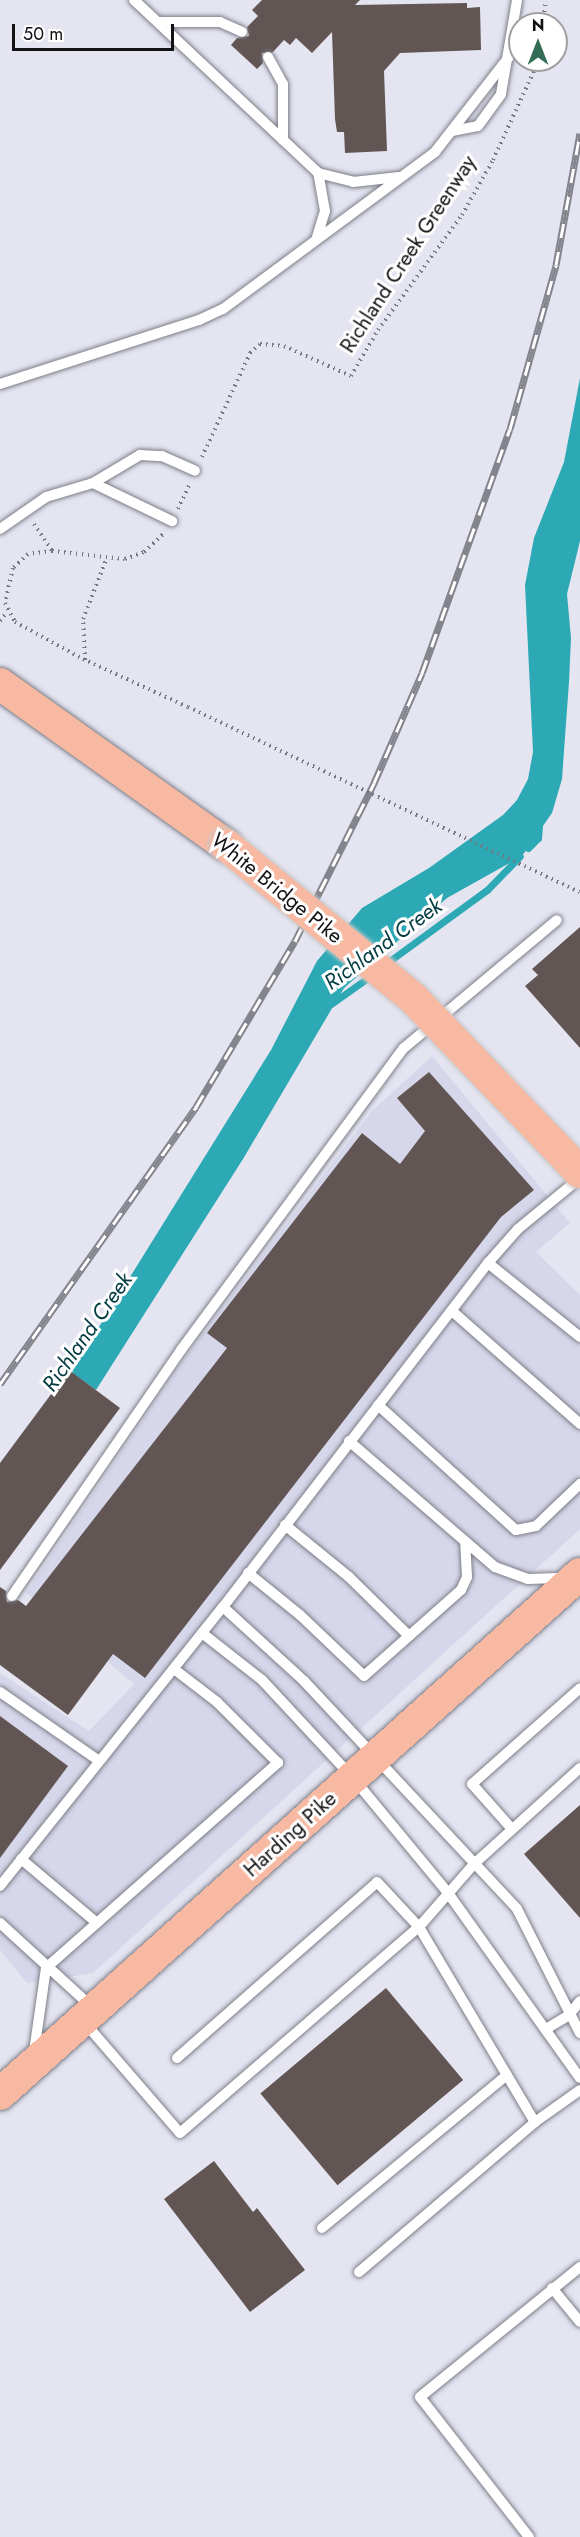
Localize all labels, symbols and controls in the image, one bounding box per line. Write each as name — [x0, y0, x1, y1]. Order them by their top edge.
scale bar — [15, 12, 177, 50]
north arrow — [508, 12, 568, 72]
text: N — [532, 14, 544, 37]
text: 50 m — [23, 21, 63, 47]
street label: Richland Creek Greenway — [335, 151, 481, 357]
street label: White Bridge Pike — [206, 827, 348, 949]
water label: Richland Creek — [319, 892, 447, 996]
water label: Richland Creek — [36, 1268, 138, 1396]
street label: Harding Pike — [239, 1786, 341, 1882]

